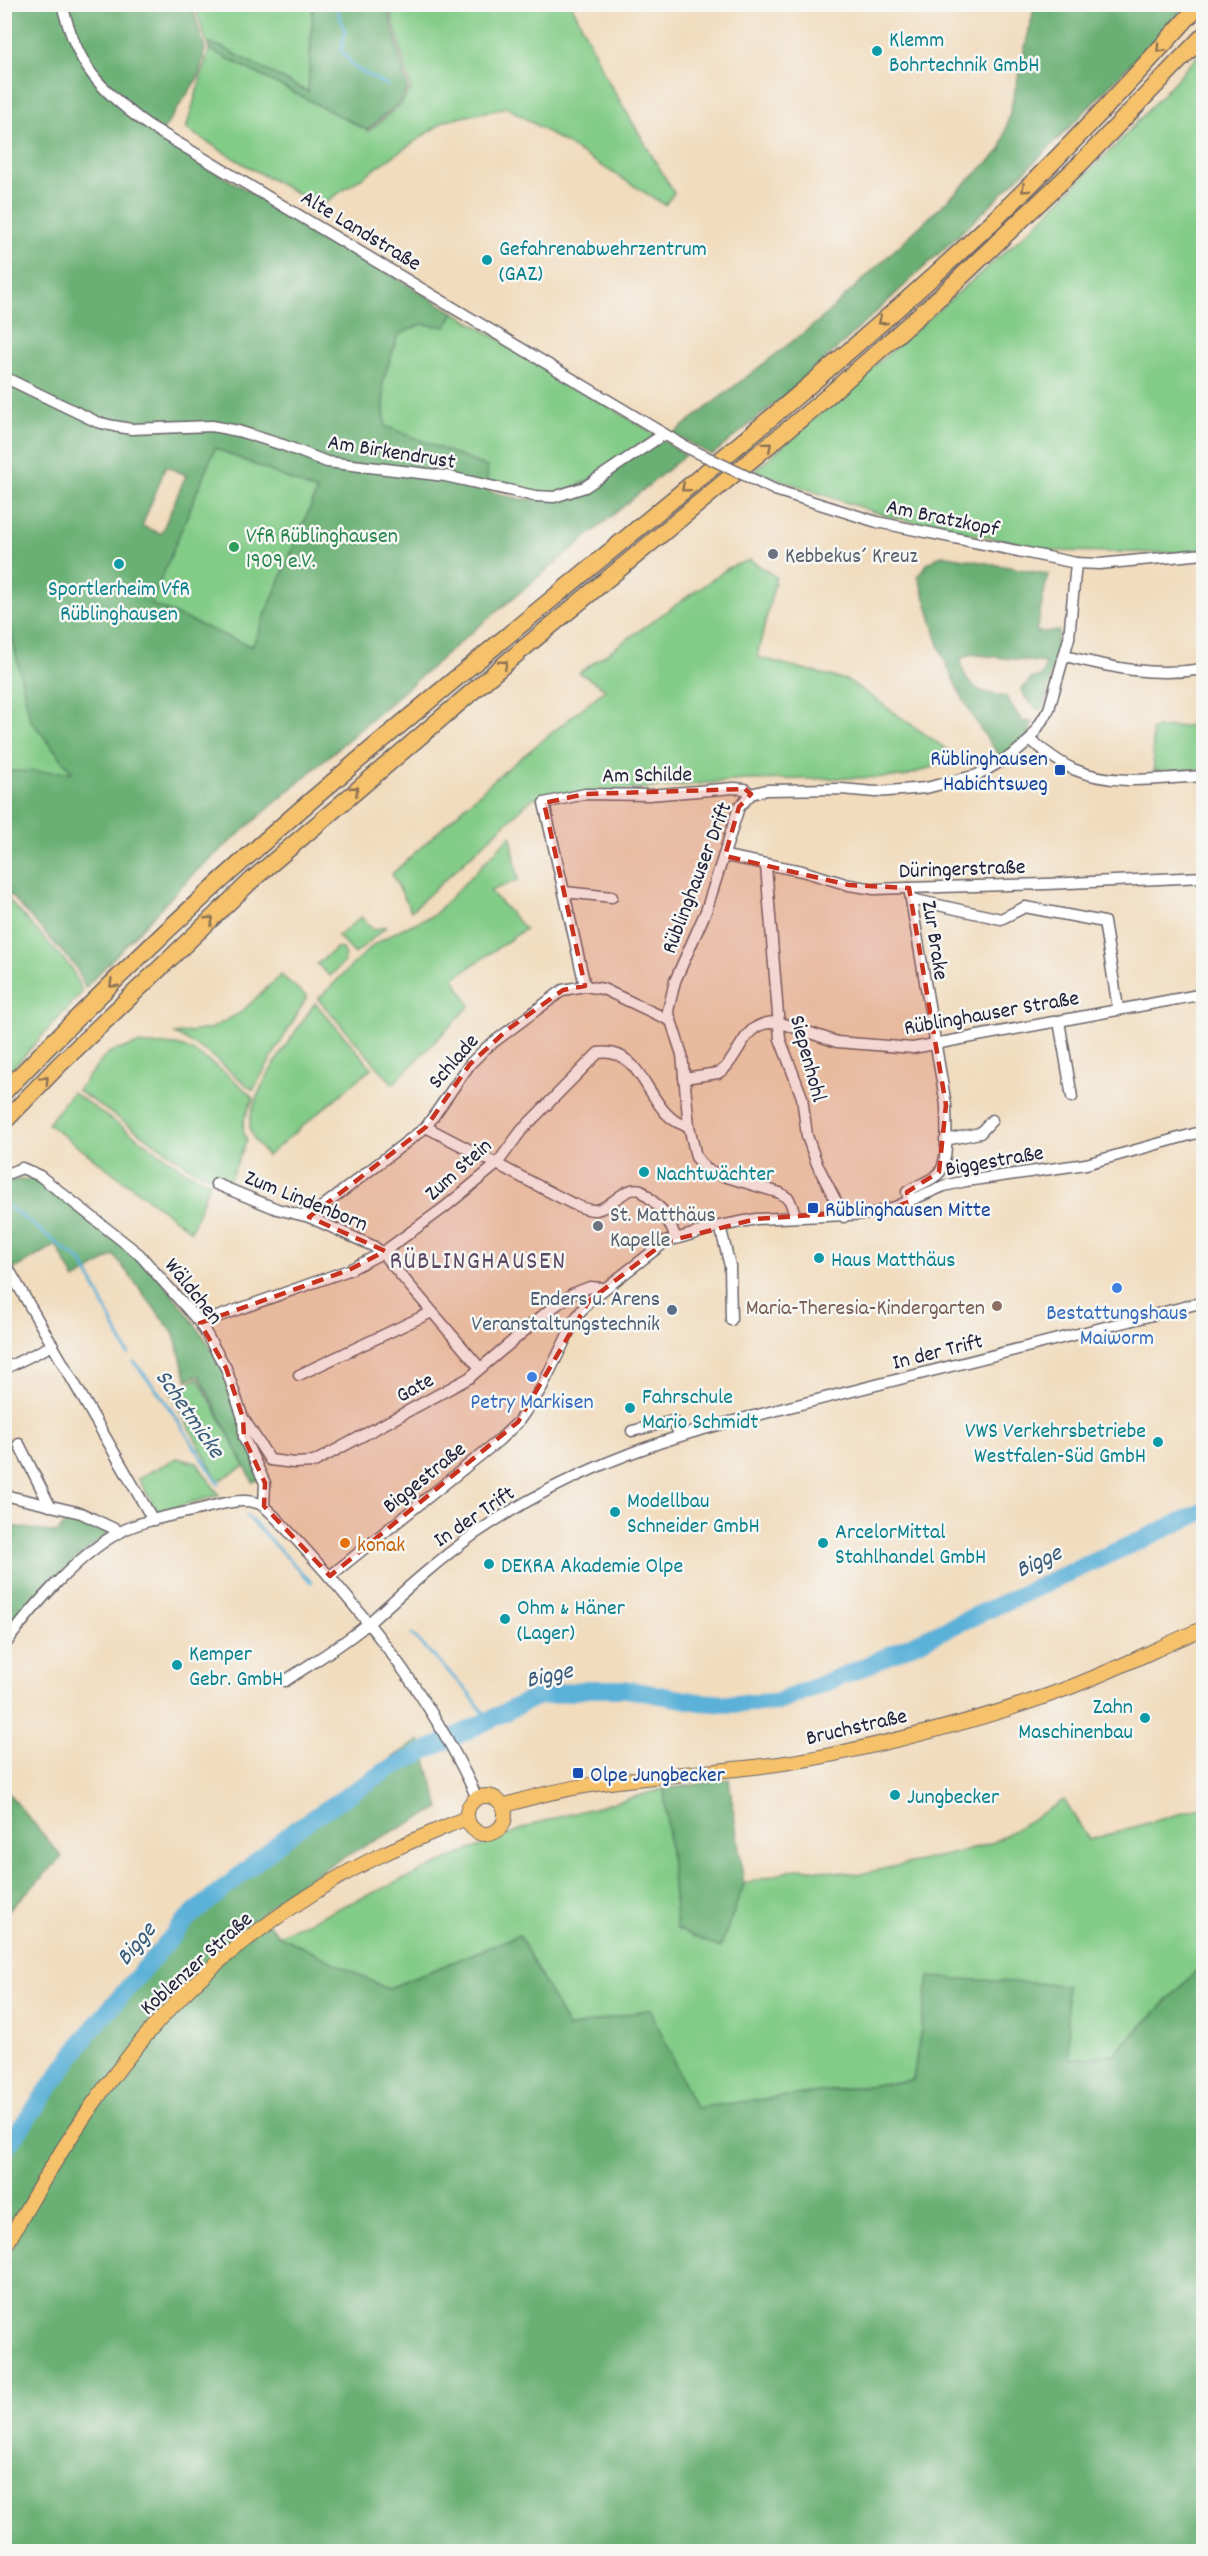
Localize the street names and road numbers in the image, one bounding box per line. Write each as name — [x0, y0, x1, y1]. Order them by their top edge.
street label: Alte Landstraße — [294, 184, 426, 280]
street label: Am Birkendrust — [325, 428, 458, 479]
street label: Am Bratzkopf — [883, 492, 1003, 547]
street label: Am Schilde — [602, 760, 692, 793]
street label: Rüblinghauser Drift — [655, 798, 741, 959]
street label: Düringerstraße — [898, 853, 1026, 888]
street label: Zur Brake — [912, 899, 955, 982]
street label: Rüblinghauser Straße — [902, 984, 1082, 1045]
street label: Siepenhohl — [780, 1012, 833, 1106]
street label: Schlade — [422, 1028, 487, 1097]
street label: Zum Stein — [419, 1132, 500, 1209]
street label: Biggestraße — [943, 1139, 1046, 1186]
street label: Zum Lindenborn — [239, 1163, 372, 1241]
street label: Wäldchen — [156, 1252, 229, 1332]
street label: In der Trift — [889, 1327, 986, 1380]
street label: Gate — [391, 1366, 440, 1412]
street label: Biggestraße — [377, 1435, 474, 1522]
street label: In der Trift — [428, 1479, 522, 1556]
street label: Bruchstraße — [803, 1702, 910, 1755]
street label: Koblenzer Straße — [134, 1905, 261, 2024]

